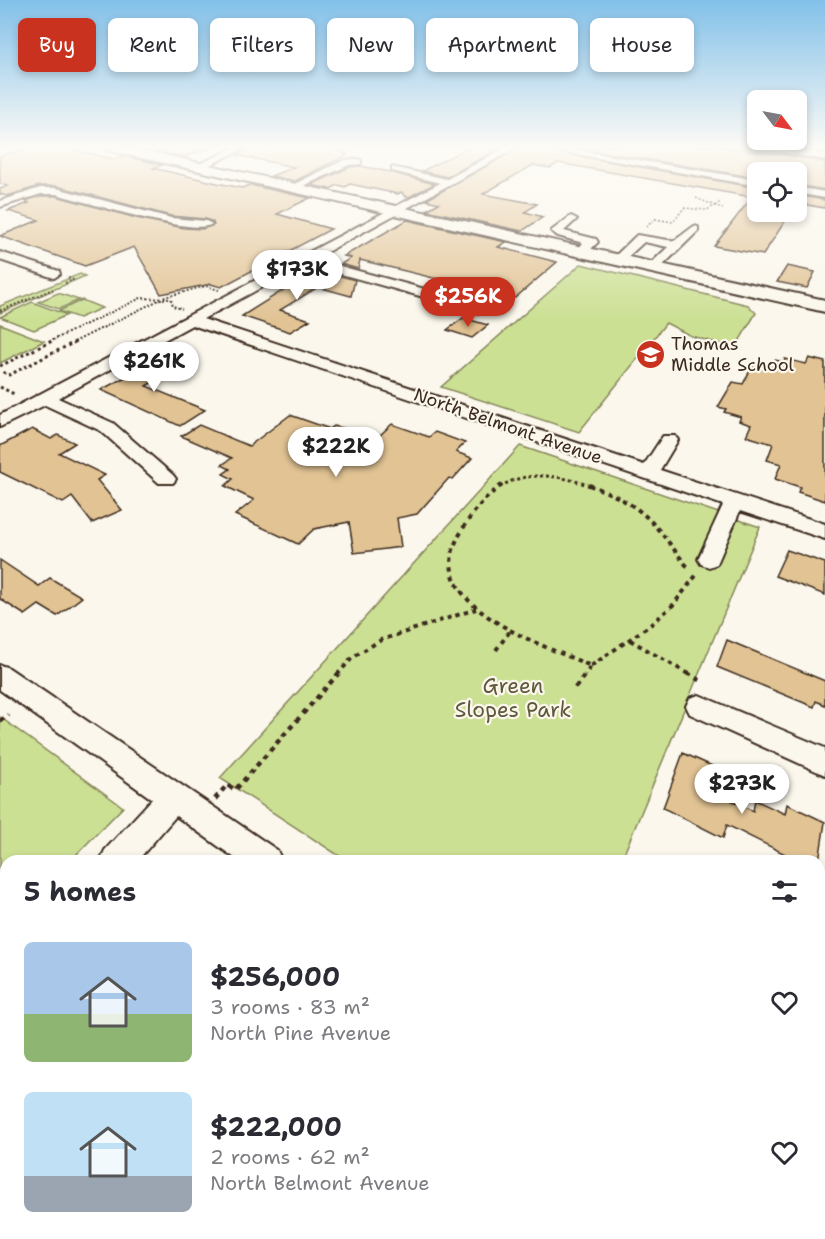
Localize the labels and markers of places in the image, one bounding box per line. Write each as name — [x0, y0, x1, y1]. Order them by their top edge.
pin: $173K — [255, 250, 339, 301]
pin: $256K — [426, 277, 510, 328]
place label: Thomas Middle School — [671, 332, 795, 377]
school or university icon: Thomas Middle School — [634, 338, 666, 370]
pin: $261K — [112, 342, 196, 393]
pin: $222K — [294, 427, 378, 478]
pin: $273K — [700, 764, 784, 815]

